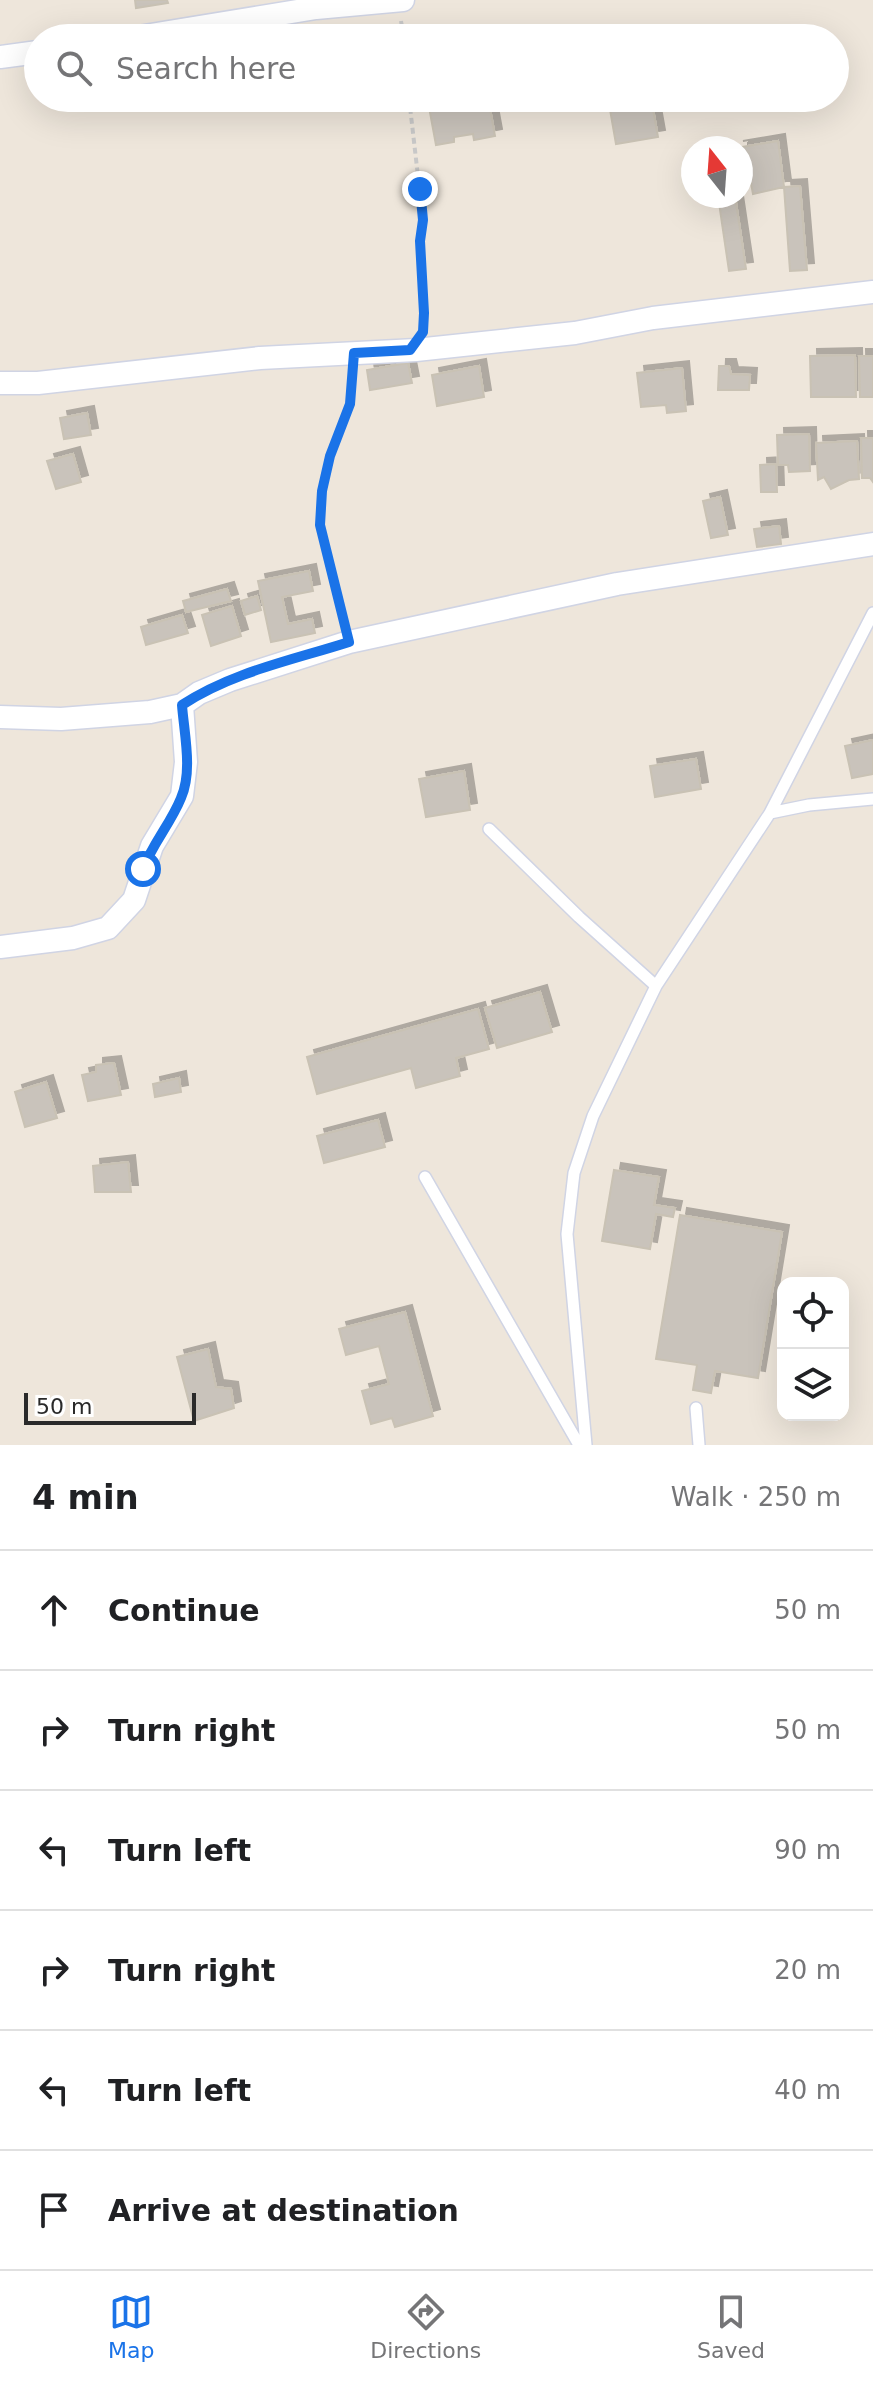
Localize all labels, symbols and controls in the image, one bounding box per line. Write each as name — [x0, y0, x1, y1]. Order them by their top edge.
search box — [24, 24, 849, 112]
icon: search — [52, 46, 96, 90]
text: Search here — [116, 51, 296, 86]
north arrow — [681, 136, 753, 208]
route end — [402, 171, 438, 207]
route start — [125, 851, 161, 887]
map controls — [777, 1277, 849, 1421]
button: locate — [777, 1277, 849, 1349]
button: layers — [777, 1349, 849, 1421]
scale bar — [24, 1389, 196, 1425]
text: 50 m — [36, 1394, 92, 1419]
text: 4 min — [32, 1477, 139, 1517]
text: Walk · 250 m — [671, 1482, 841, 1512]
icon: ahead — [32, 1588, 76, 1632]
text: Continue — [108, 1593, 260, 1628]
text: 50 m — [774, 1595, 841, 1625]
icon: right — [32, 1708, 76, 1752]
text: Turn right — [108, 1713, 275, 1748]
text: 50 m — [774, 1715, 841, 1745]
icon: left — [32, 1828, 76, 1872]
text: Turn left — [108, 1833, 251, 1868]
text: 90 m — [774, 1835, 841, 1865]
icon: right — [32, 1948, 76, 1992]
text: Turn right — [108, 1953, 275, 1988]
text: 20 m — [774, 1955, 841, 1985]
icon: left — [32, 2068, 76, 2112]
text: Turn left — [108, 2073, 251, 2108]
text: 40 m — [774, 2075, 841, 2105]
icon: arrive — [32, 2188, 76, 2232]
text: Arrive at destination — [108, 2193, 459, 2228]
tab: Map — [108, 2290, 154, 2363]
tab: Directions — [370, 2290, 481, 2363]
tab: Saved — [697, 2290, 765, 2363]

